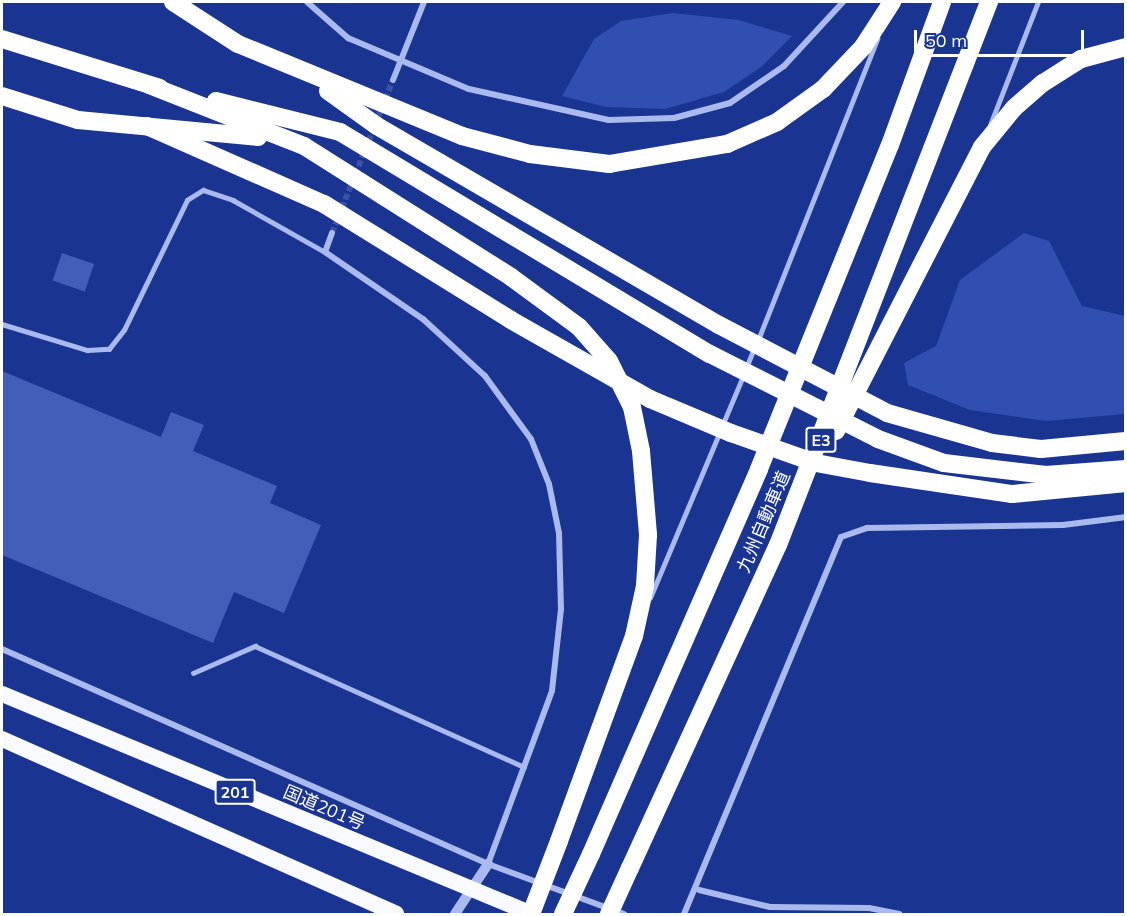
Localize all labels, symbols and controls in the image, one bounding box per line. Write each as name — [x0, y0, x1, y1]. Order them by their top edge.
scale bar — [917, 18, 1086, 56]
text: 50 m — [925, 29, 967, 52]
road number: E3 — [804, 427, 838, 453]
street label: 九州自動車道 — [733, 468, 795, 576]
road number: 201 — [214, 779, 256, 805]
street label: 国道201号 — [280, 781, 368, 835]

